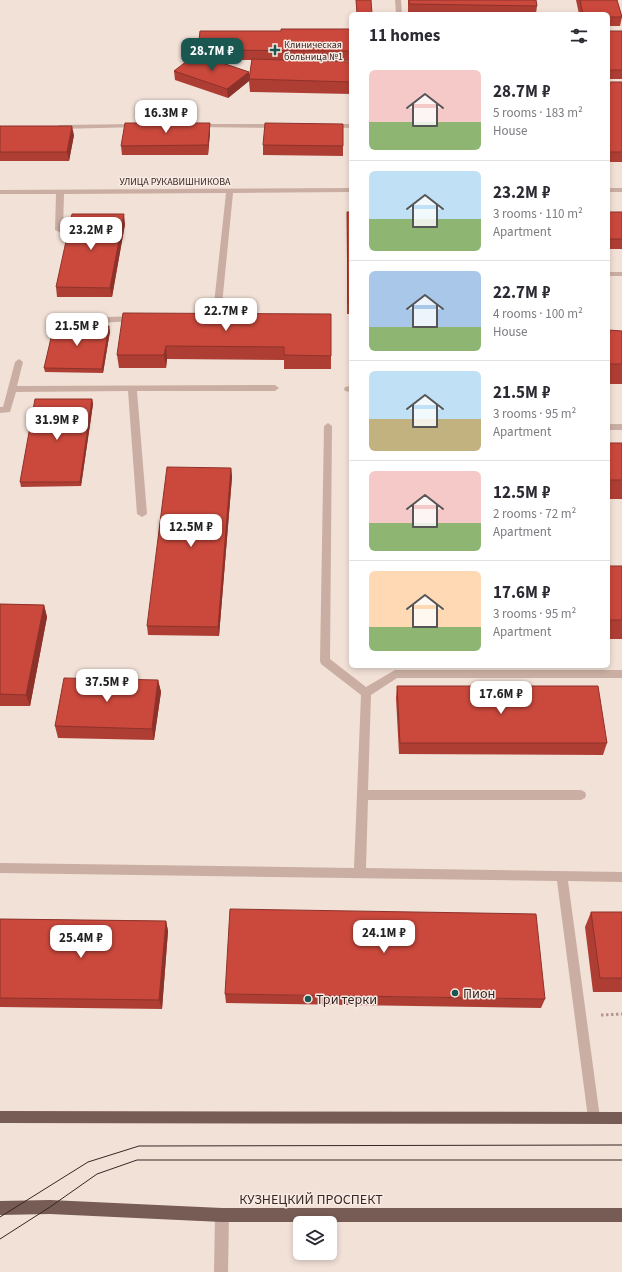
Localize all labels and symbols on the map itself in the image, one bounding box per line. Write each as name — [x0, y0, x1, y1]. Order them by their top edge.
pin: 28.7M ₽ — [175, 38, 249, 72]
place label: Клиническая больница №1 — [284, 38, 343, 64]
marker: Клиническая больница №1 — [269, 44, 281, 56]
pin: 16.3M ₽ — [129, 100, 203, 134]
street label: УЛИЦА РУКАВИШНИКОВА — [119, 175, 231, 189]
pin: 23.2M ₽ — [54, 217, 128, 251]
pin: 22.7M ₽ — [189, 298, 263, 332]
pin: 21.5M ₽ — [40, 313, 114, 347]
pin: 31.9M ₽ — [20, 407, 94, 441]
pin: 12.5M ₽ — [154, 514, 228, 548]
pin: 37.5M ₽ — [70, 669, 144, 703]
pin: 17.6M ₽ — [464, 681, 538, 715]
pin: 24.1M ₽ — [347, 920, 421, 954]
pin: 25.4M ₽ — [44, 925, 118, 959]
place label: Пион — [463, 984, 495, 1004]
marker: Пион — [450, 988, 460, 998]
place label: Три терки — [316, 990, 377, 1010]
marker: Три терки — [303, 994, 313, 1004]
street label: КУЗНЕЦКИЙ ПРОСПЕКТ — [239, 1190, 383, 1210]

